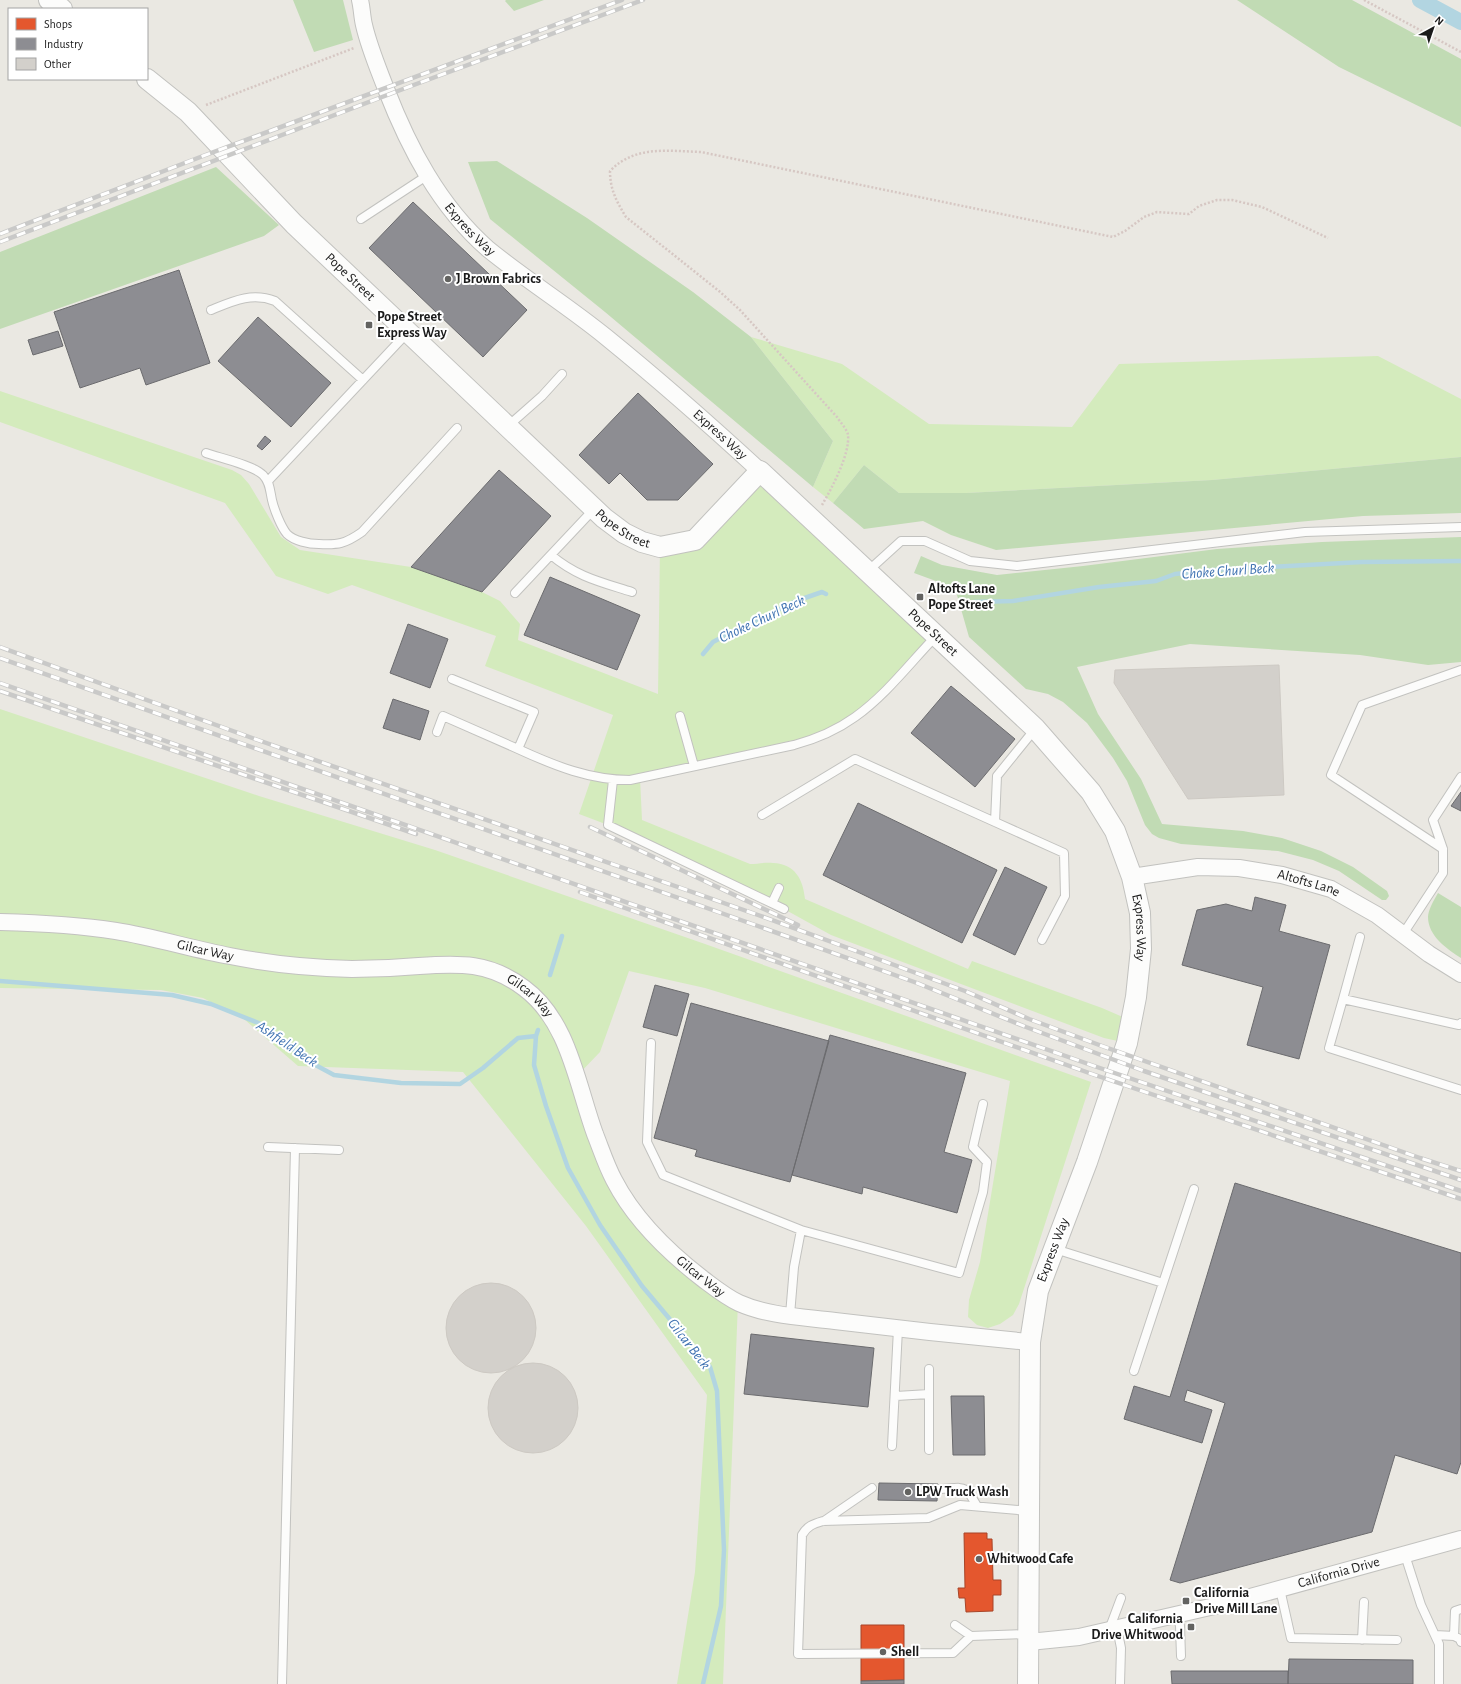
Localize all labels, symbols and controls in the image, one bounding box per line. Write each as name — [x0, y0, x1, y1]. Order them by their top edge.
legend — [8, 8, 148, 80]
north arrow — [1413, 8, 1453, 48]
text: N — [1433, 14, 1446, 27]
text: Shops — [44, 18, 72, 30]
text: Industry — [44, 38, 83, 51]
text: Other — [44, 58, 71, 70]
street label: Express Way — [442, 200, 498, 259]
street label: Pope Street — [322, 251, 378, 304]
place label: J Brown Fabrics — [456, 272, 541, 286]
marker: J Brown Fabrics — [443, 274, 453, 284]
place label: Pope Street Express Way — [377, 310, 448, 340]
marker: Pope Street Express Way — [364, 320, 374, 330]
street label: Express Way — [690, 407, 750, 463]
street label: Pope Street — [592, 507, 652, 551]
water label: Choke Churl Beck — [1181, 560, 1275, 582]
place label: Altofts Lane Pope Street — [928, 582, 995, 612]
marker: Altofts Lane Pope Street — [915, 592, 925, 602]
water label: Choke Churl Beck — [717, 593, 807, 645]
street label: Pope Street — [905, 606, 961, 659]
street label: Altofts Lane — [1276, 867, 1342, 900]
street label: Express Way — [1129, 893, 1148, 962]
street label: Gilcar Way — [176, 937, 235, 964]
street label: Gilcar Way — [504, 971, 556, 1020]
water label: Ashfield Beck — [253, 1017, 321, 1070]
street label: Express Way — [1034, 1216, 1072, 1284]
street label: Gilcar Way — [674, 1253, 727, 1300]
water label: Gilcar Beck — [665, 1316, 713, 1372]
place label: LPW Truck Wash — [916, 1485, 1009, 1499]
marker: LPW Truck Wash — [903, 1487, 913, 1497]
place label: Whitwood Cafe — [987, 1552, 1074, 1566]
marker: Whitwood Cafe — [974, 1554, 984, 1564]
street label: California Drive — [1296, 1555, 1381, 1591]
place label: California Drive Mill Lane — [1194, 1586, 1278, 1616]
marker: California Drive Mill Lane — [1181, 1596, 1191, 1606]
place label: California Drive Whitwood — [1091, 1612, 1184, 1642]
marker: California Drive Whitwood — [1186, 1622, 1196, 1632]
place label: Shell — [891, 1645, 919, 1659]
marker: Shell — [878, 1647, 888, 1657]

